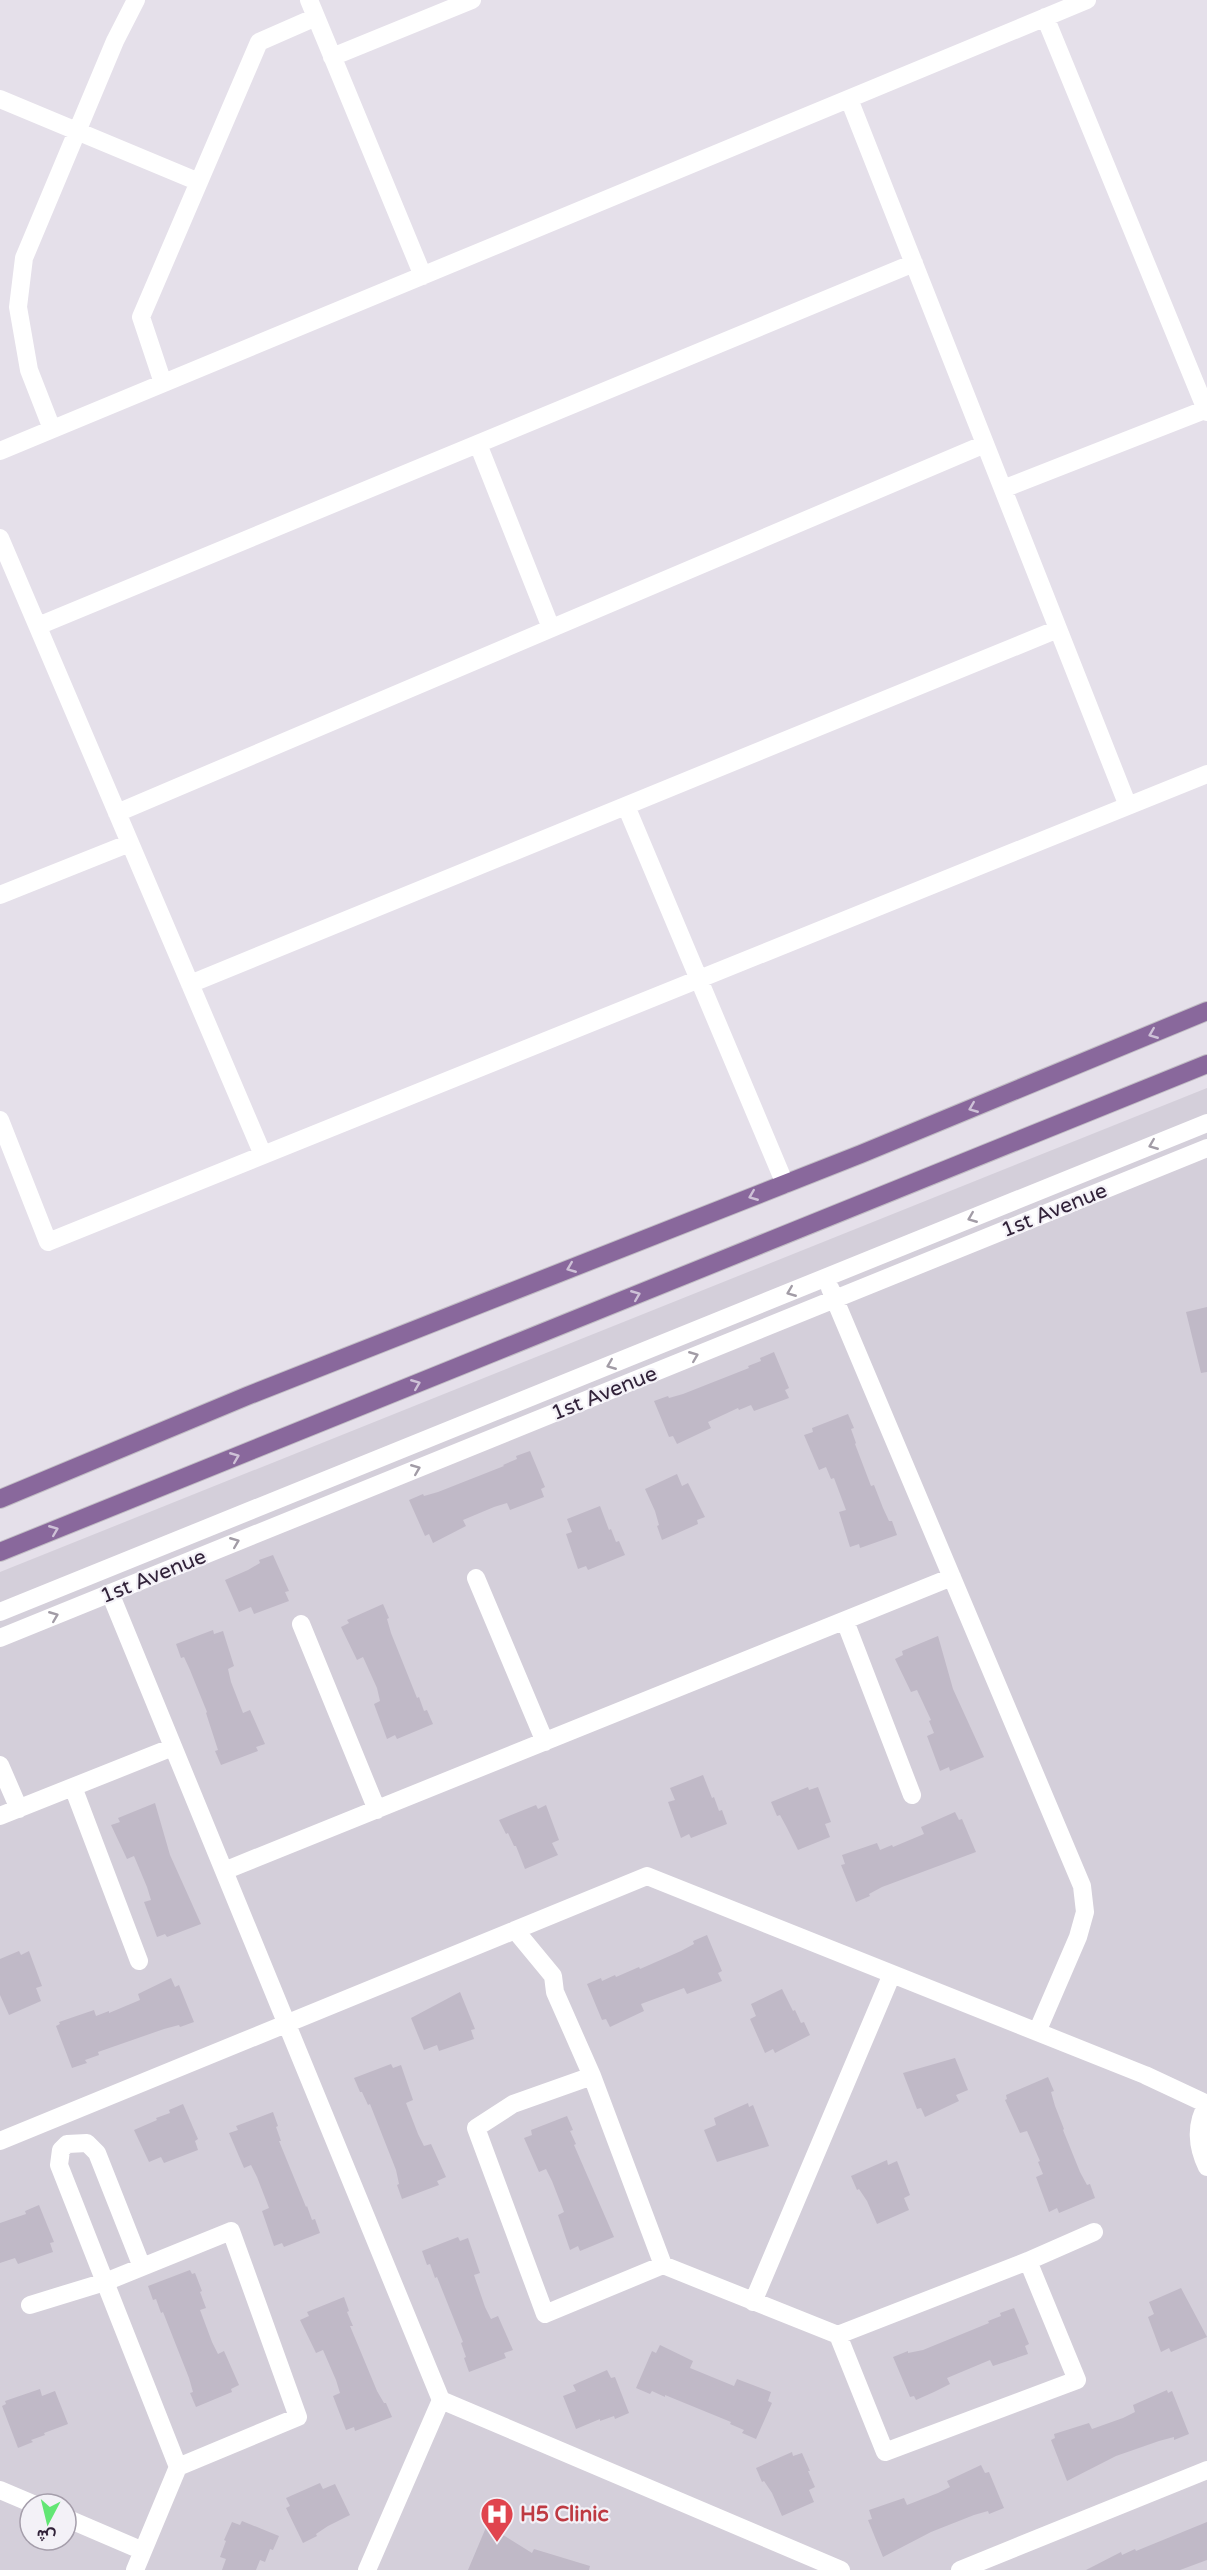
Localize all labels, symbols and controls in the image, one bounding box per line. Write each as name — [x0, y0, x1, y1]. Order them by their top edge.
one-way arrow — [1148, 1027, 1159, 1039]
one-way arrow — [968, 1101, 979, 1113]
one-way arrow — [1148, 1138, 1159, 1150]
street label: 1st Avenue — [998, 1178, 1111, 1243]
one-way arrow — [748, 1189, 759, 1201]
one-way arrow — [967, 1211, 978, 1223]
one-way arrow — [567, 1261, 578, 1273]
one-way arrow — [787, 1284, 797, 1297]
one-way arrow — [629, 1290, 640, 1302]
one-way arrow — [687, 1351, 698, 1363]
one-way arrow — [606, 1358, 617, 1370]
street label: 1st Avenue — [548, 1361, 661, 1426]
one-way arrow — [410, 1379, 421, 1391]
one-way arrow — [229, 1452, 240, 1464]
one-way arrow — [409, 1464, 420, 1476]
one-way arrow — [48, 1525, 59, 1537]
one-way arrow — [229, 1537, 240, 1549]
street label: 1st Avenue — [97, 1544, 210, 1609]
one-way arrow — [48, 1611, 59, 1623]
north arrow — [18, 2492, 78, 2552]
hospital icon: H5 Clinic — [479, 2496, 515, 2543]
place label: H5 Clinic — [520, 2502, 609, 2527]
text: ش — [36, 2525, 57, 2547]

